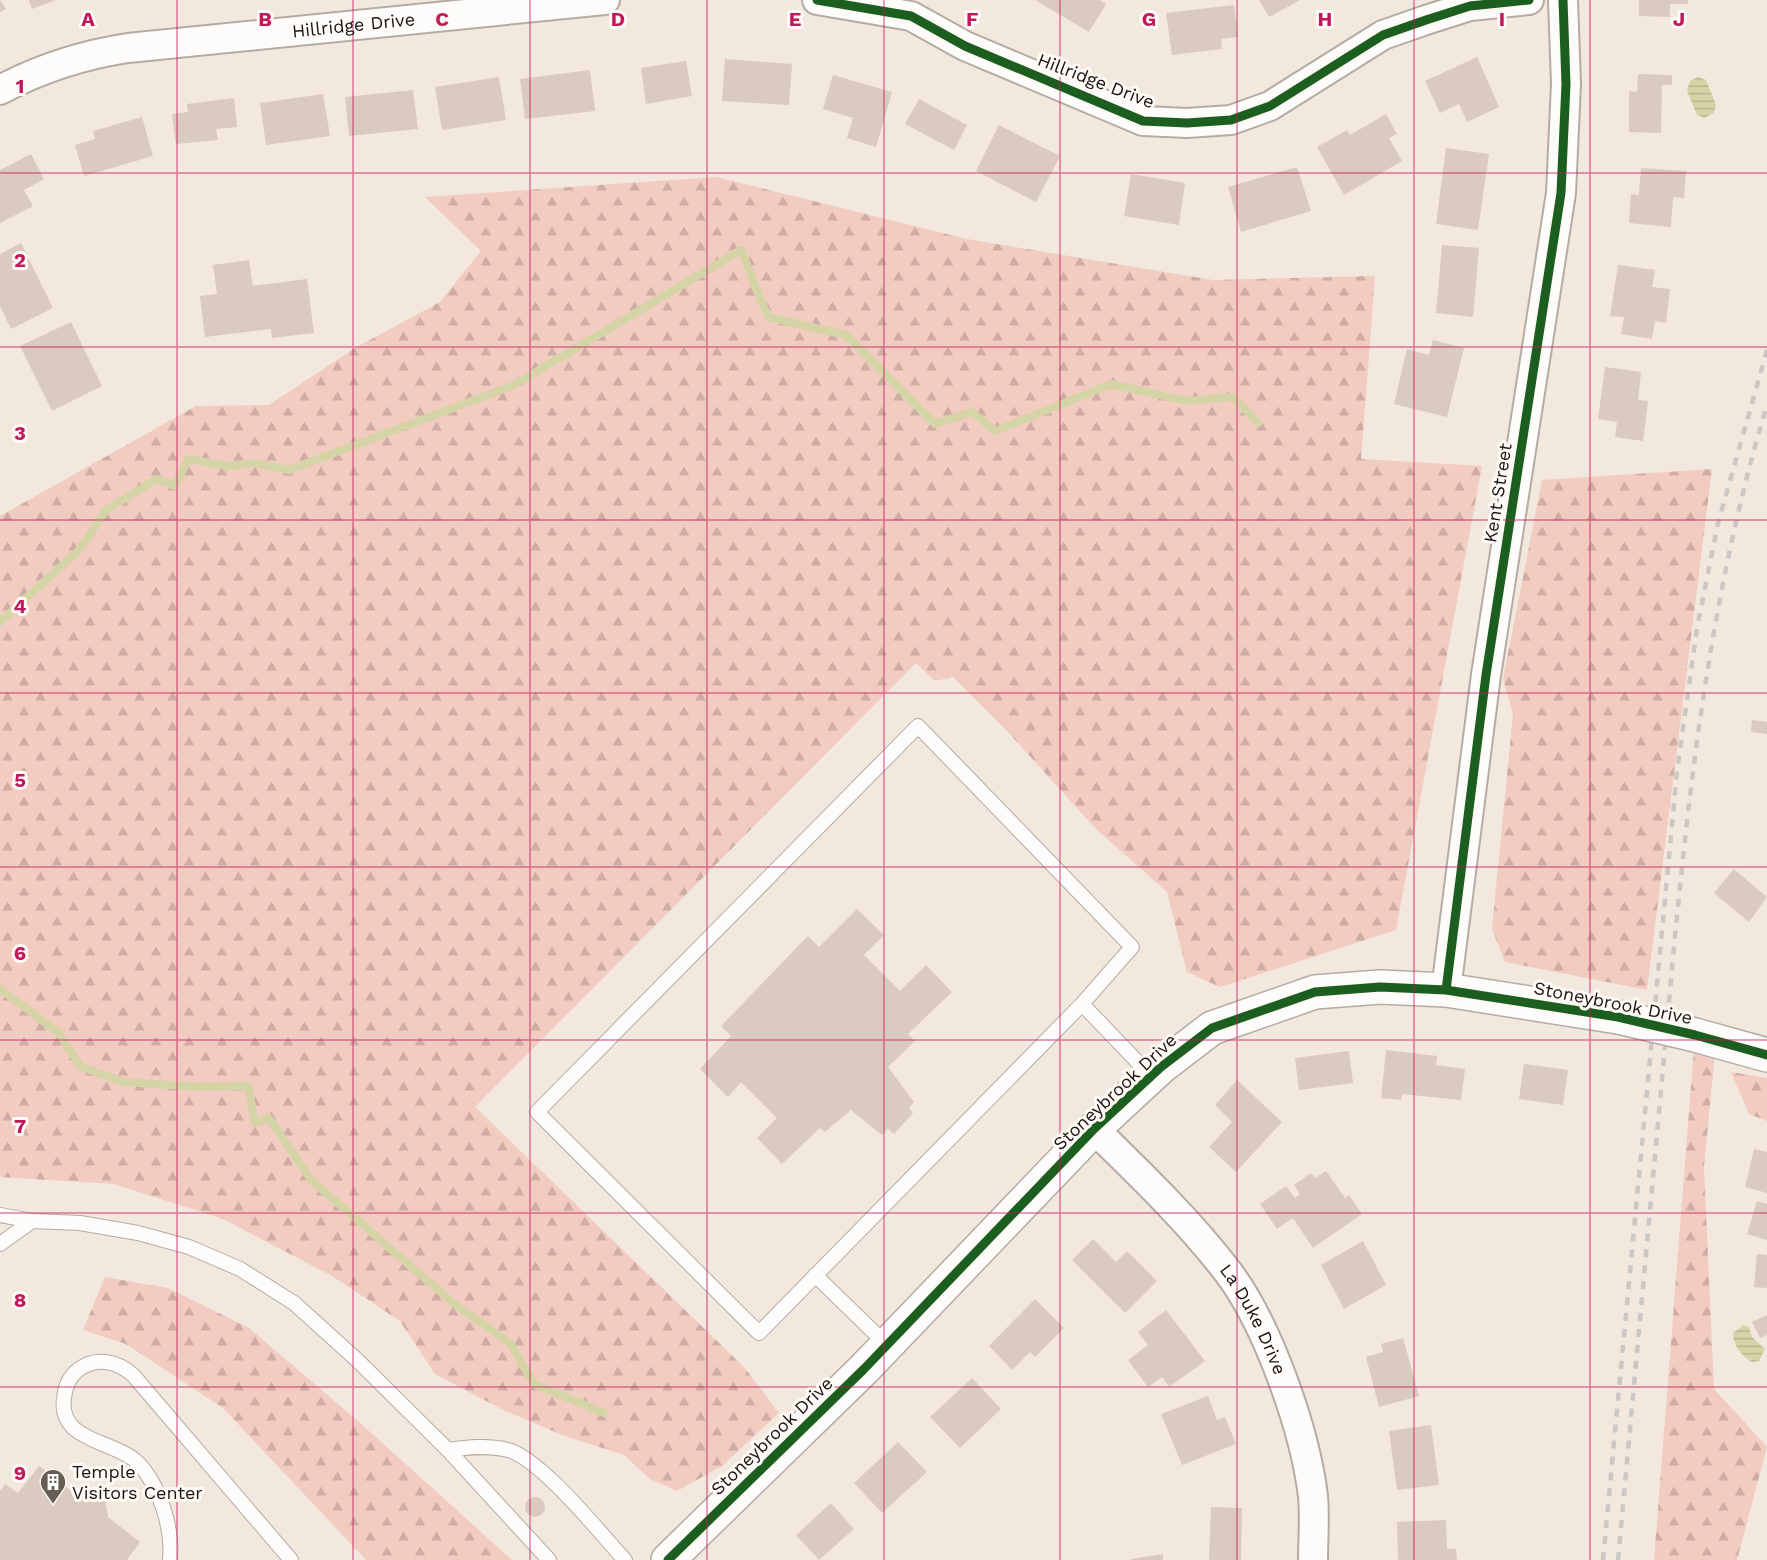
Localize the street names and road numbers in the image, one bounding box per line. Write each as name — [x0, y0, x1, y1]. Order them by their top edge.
street label: Hillridge Drive — [291, 8, 416, 41]
street label: Hillridge Drive — [1035, 49, 1158, 112]
street label: Kent Street — [1479, 441, 1516, 544]
street label: Stoneybrook Drive — [1532, 977, 1694, 1028]
street label: Stoneybrook Drive — [1049, 1029, 1181, 1154]
street label: La Duke Drive — [1216, 1260, 1291, 1377]
street label: Stoneybrook Drive — [706, 1372, 837, 1499]

